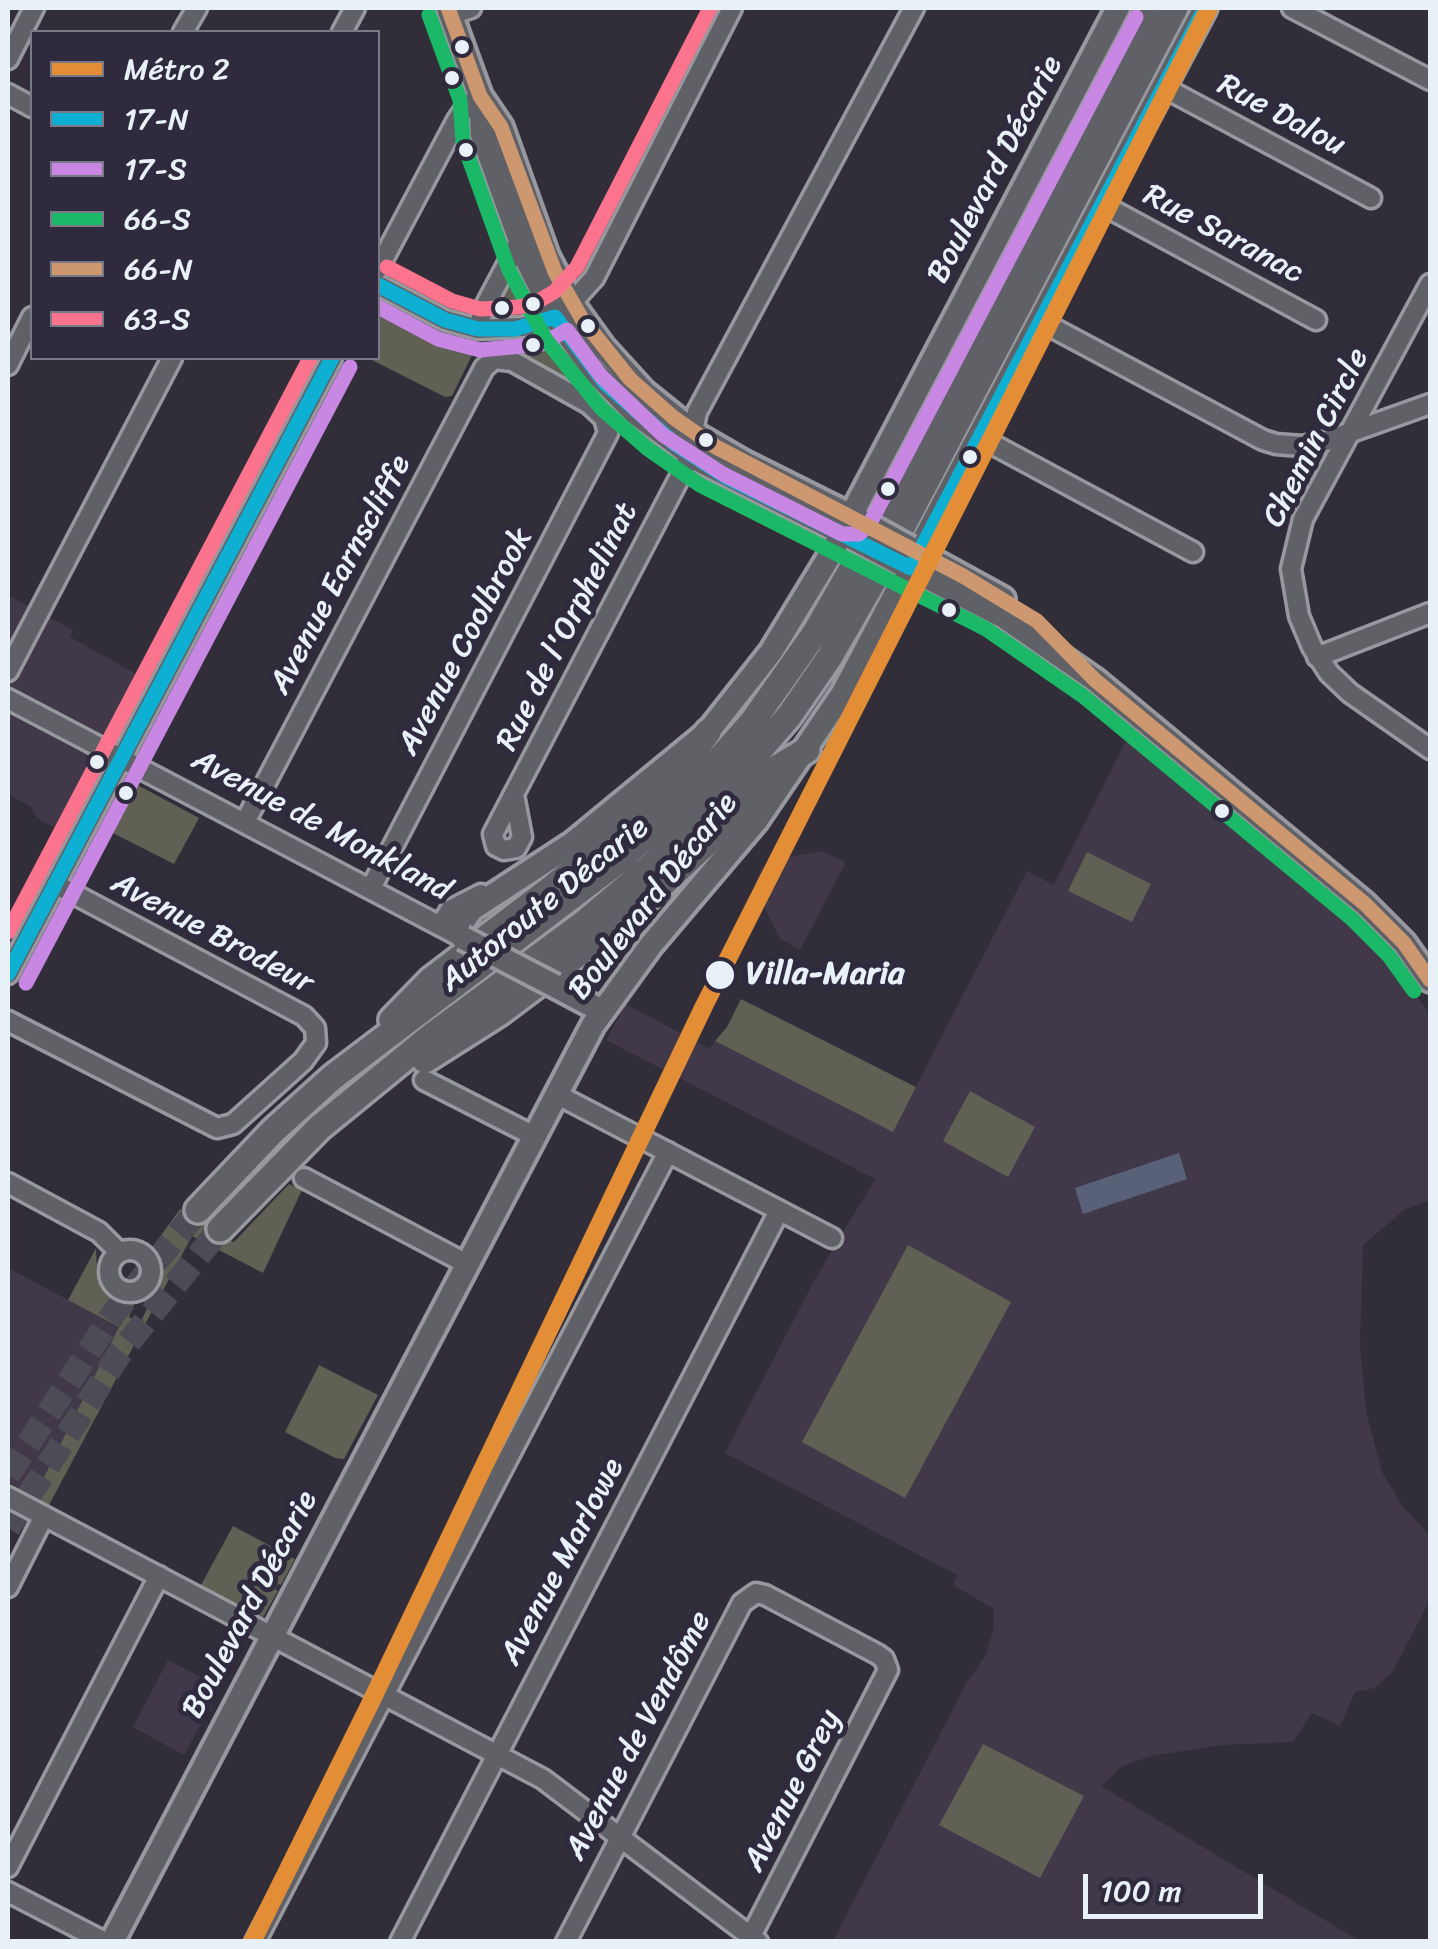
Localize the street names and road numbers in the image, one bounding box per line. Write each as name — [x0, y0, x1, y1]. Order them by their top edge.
street label: Boulevard Décarie — [920, 50, 1072, 290]
street label: Rue Dalou — [1211, 66, 1351, 166]
street label: Rue Saranac — [1136, 177, 1310, 293]
street label: Chemin Circle — [1255, 342, 1379, 534]
street label: Avenue Earnscliffe — [262, 449, 420, 701]
street label: Rue de l'Orphelinat — [489, 496, 647, 758]
street label: Avenue Coolbrook — [390, 522, 542, 762]
street label: Avenue de Monkland — [185, 741, 457, 911]
street label: Boulevard Décarie — [561, 786, 747, 1008]
street label: Autoroute Décarie — [433, 809, 657, 1001]
street label: Avenue Brodeur — [104, 865, 320, 1003]
street label: Avenue Marlowe — [492, 1452, 634, 1672]
street label: Boulevard Décarie — [175, 1485, 327, 1725]
street label: Avenue de Vendôme — [557, 1605, 721, 1867]
street label: Avenue Grey — [736, 1704, 850, 1878]

